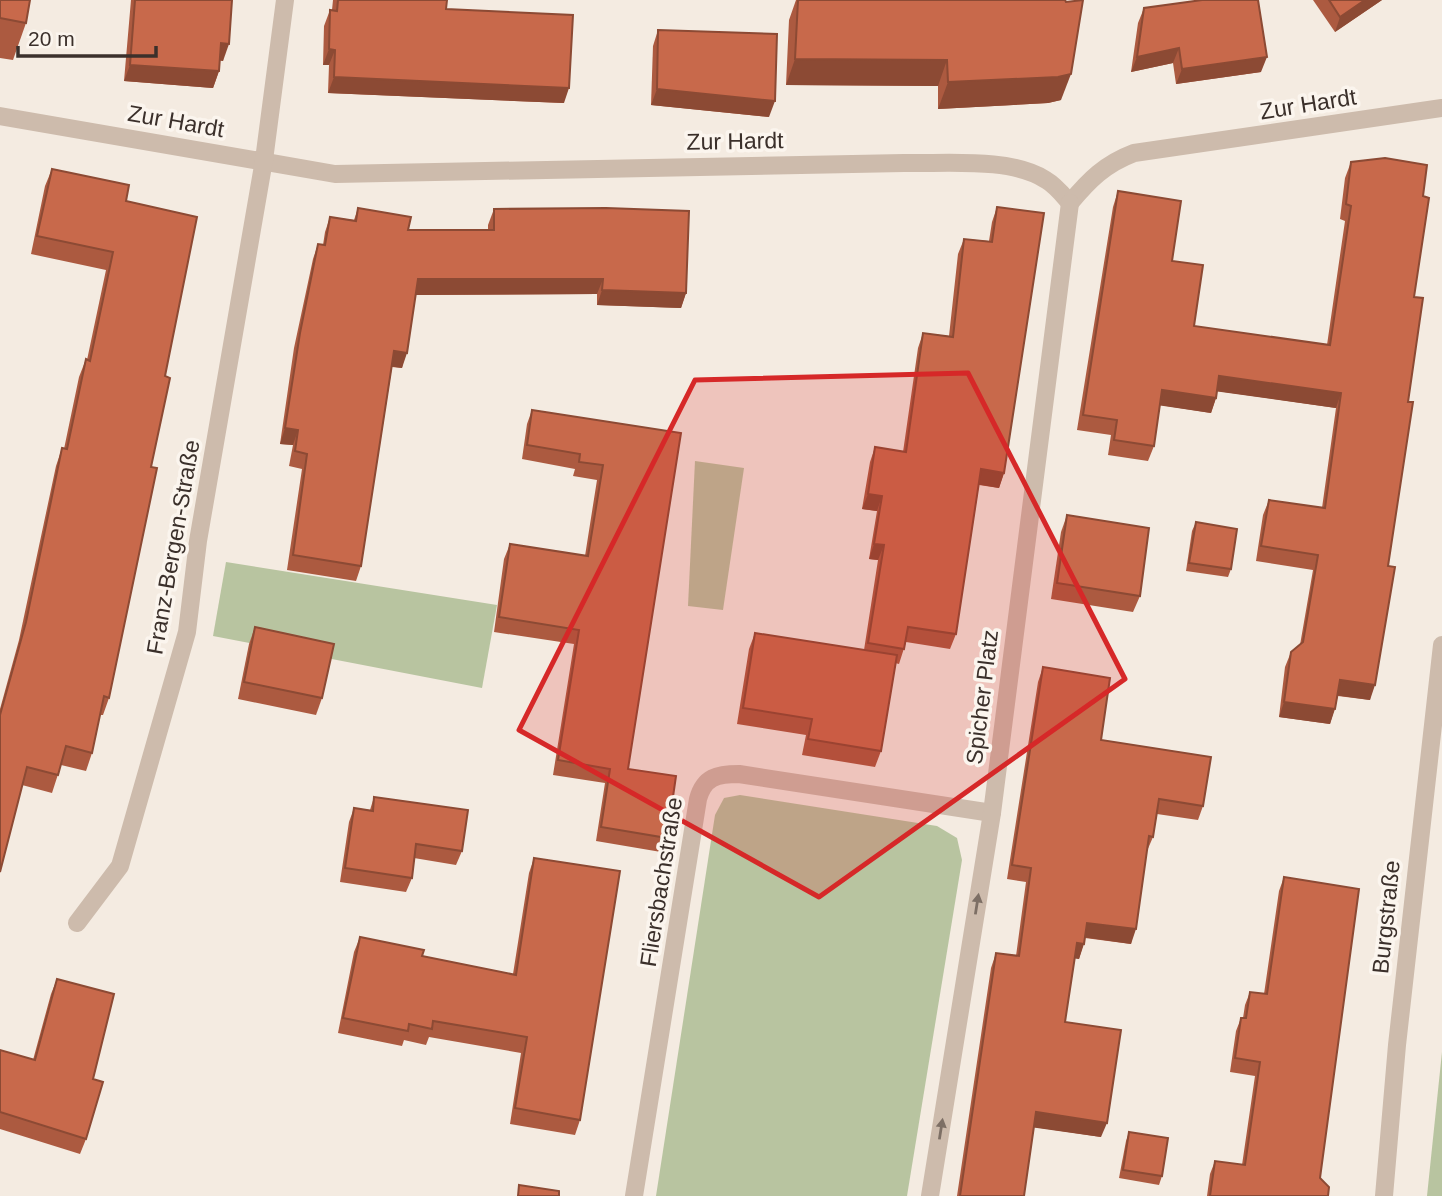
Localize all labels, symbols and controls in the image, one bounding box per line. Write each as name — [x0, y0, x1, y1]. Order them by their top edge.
scale bar — [18, 14, 156, 58]
text: 20 m — [28, 27, 75, 50]
street label: Zur Hardt — [1258, 83, 1359, 124]
street label: Zur Hardt — [126, 100, 227, 142]
street label: Zur Hardt — [686, 127, 784, 155]
street label: Franz-Bergen-Straße — [141, 438, 205, 656]
street label: Spicher Platz — [961, 628, 1003, 766]
street label: Fliersbachstraße — [635, 795, 687, 969]
street label: Burgstraße — [1367, 859, 1405, 975]
one-way arrow — [972, 893, 983, 915]
one-way arrow — [936, 1118, 947, 1140]

